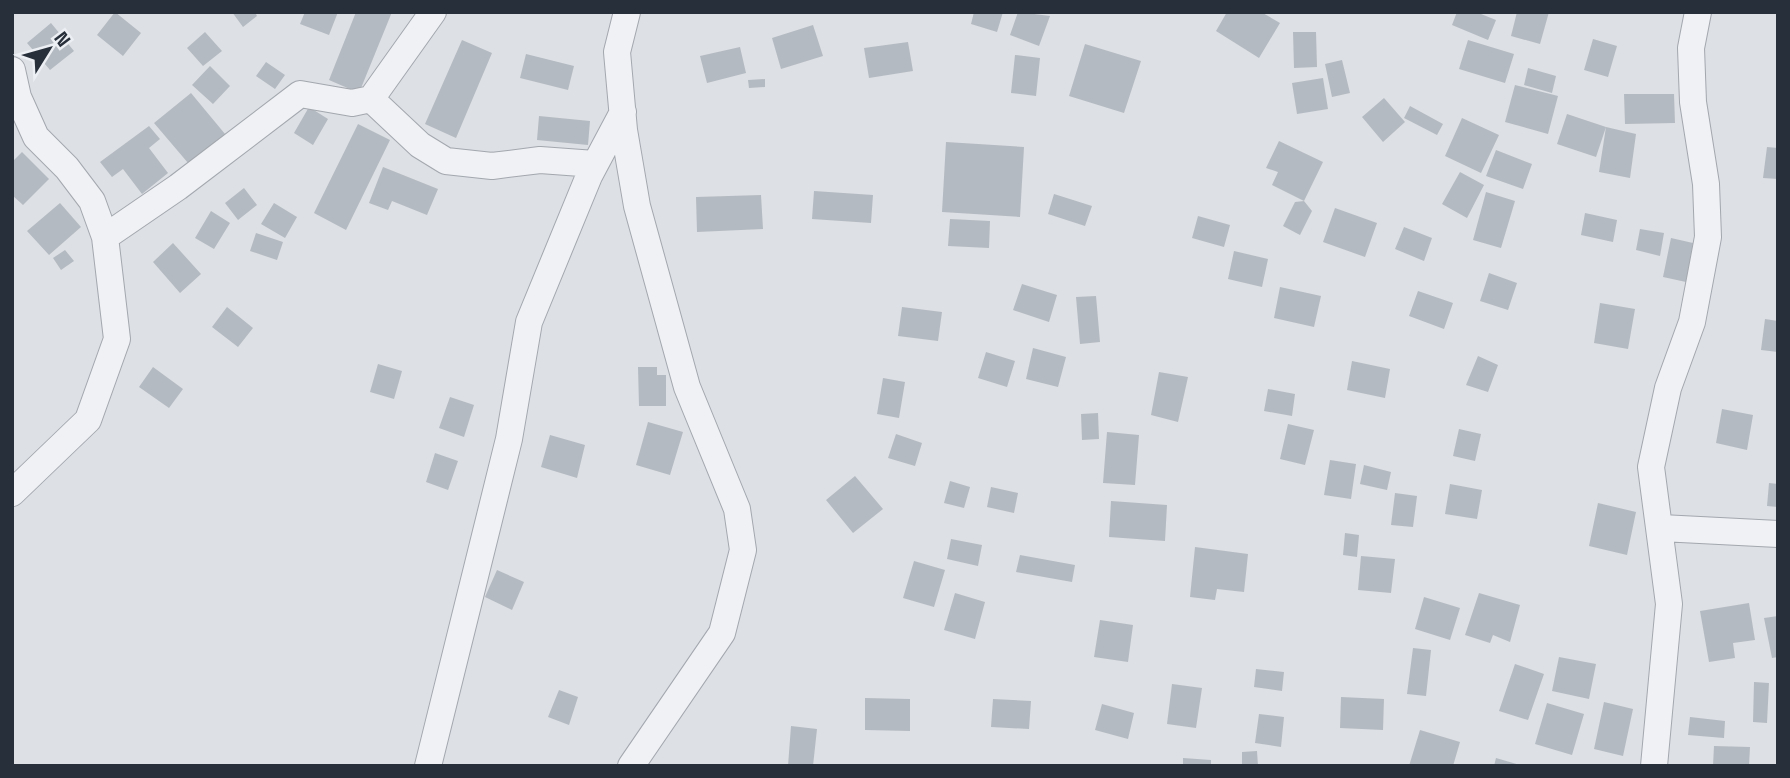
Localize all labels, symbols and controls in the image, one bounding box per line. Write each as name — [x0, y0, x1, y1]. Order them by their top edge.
north arrow — [14, 14, 84, 84]
text: N — [48, 26, 76, 52]

